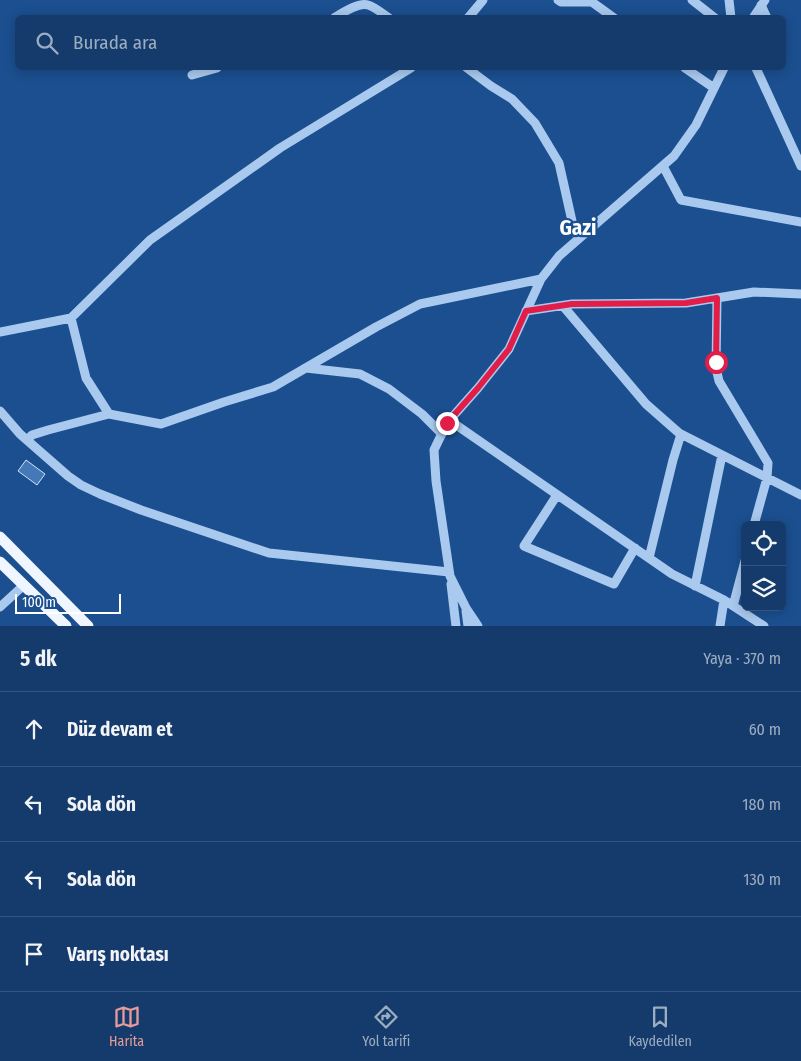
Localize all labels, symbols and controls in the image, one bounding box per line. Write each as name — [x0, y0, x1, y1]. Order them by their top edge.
search box — [15, 15, 786, 70]
icon: search — [33, 29, 61, 57]
text: Burada ara — [73, 31, 157, 54]
district label: Gazi — [559, 215, 597, 241]
route start — [705, 351, 728, 374]
route end — [436, 412, 459, 435]
map controls — [741, 521, 786, 611]
button: locate — [741, 521, 786, 566]
button: layers — [741, 566, 786, 611]
scale bar — [15, 591, 121, 614]
text: 100 m — [22, 594, 56, 611]
text: 5 dk — [20, 646, 57, 672]
text: Yaya · 370 m — [703, 649, 781, 668]
icon: ahead — [20, 715, 48, 743]
text: Düz devam et — [67, 718, 173, 741]
text: 60 m — [749, 720, 781, 739]
icon: left — [20, 790, 48, 818]
text: Sola dön — [67, 793, 136, 816]
text: 180 m — [742, 795, 781, 814]
icon: left — [20, 865, 48, 893]
text: Sola dön — [67, 868, 136, 891]
text: 130 m — [743, 870, 781, 889]
icon: arrive — [20, 940, 48, 968]
text: Varış noktası — [67, 943, 169, 966]
tab: Harita — [109, 1003, 144, 1050]
tab: Yol tarifi — [362, 1003, 410, 1050]
tab: Kaydedilen — [628, 1003, 692, 1050]

